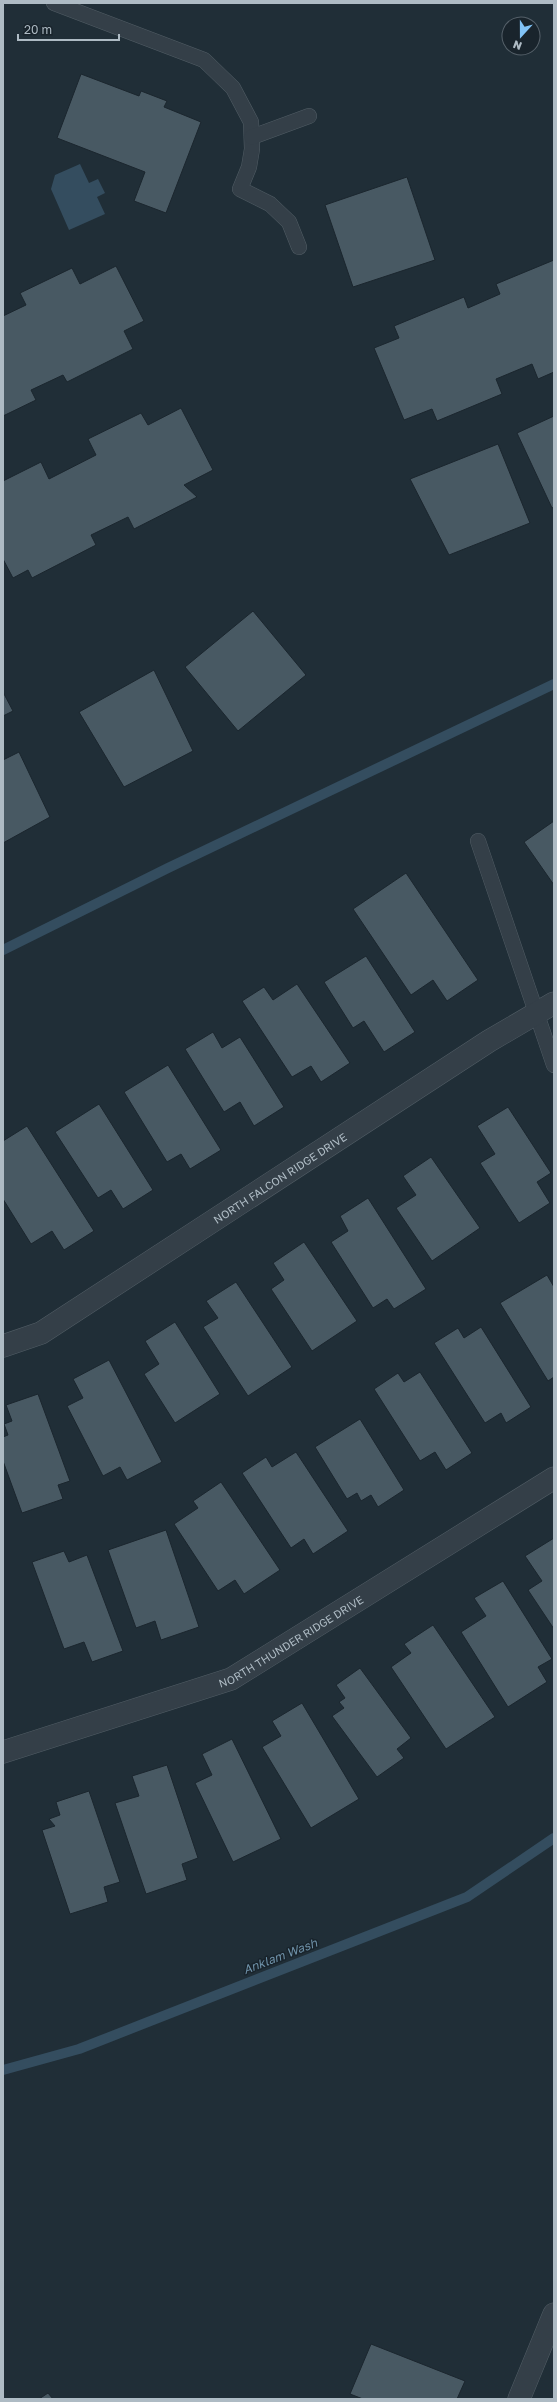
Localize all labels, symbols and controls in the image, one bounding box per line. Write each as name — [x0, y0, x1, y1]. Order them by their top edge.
scale bar — [18, 16, 119, 42]
north arrow — [501, 16, 541, 56]
text: 20 m — [24, 22, 52, 37]
text: N — [511, 38, 523, 53]
street label: NORTH FALCON RIDGE DRIVE — [211, 1129, 349, 1226]
street label: NORTH THUNDER RIDGE DRIVE — [217, 1592, 365, 1689]
water label: Anklam Wash — [241, 1935, 320, 1977]

